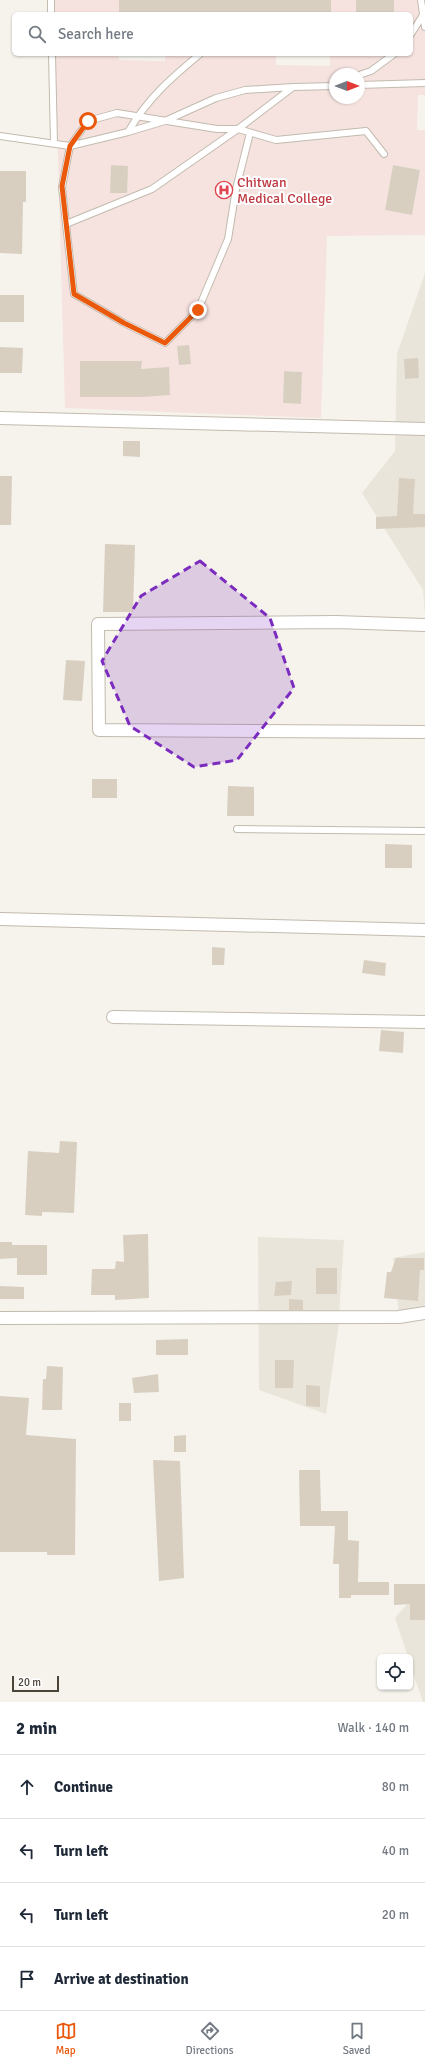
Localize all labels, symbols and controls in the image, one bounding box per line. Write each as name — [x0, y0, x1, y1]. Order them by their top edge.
search box — [12, 12, 413, 56]
icon: search — [26, 23, 48, 45]
text: Search here — [58, 25, 134, 43]
north arrow — [329, 68, 365, 104]
route start — [79, 112, 97, 130]
place label: Chitwan Medical College — [237, 174, 332, 207]
hospital icon: Chitwan Medical College — [214, 180, 234, 200]
route end — [189, 301, 207, 319]
map controls — [377, 1654, 413, 1690]
button: locate — [377, 1654, 413, 1690]
scale bar — [12, 1674, 59, 1693]
text: 20 m — [18, 1676, 41, 1689]
text: 2 min — [16, 1718, 57, 1739]
text: Walk · 140 m — [338, 1720, 409, 1736]
icon: ahead — [16, 1776, 38, 1798]
text: Continue — [54, 1778, 113, 1796]
text: 80 m — [382, 1779, 409, 1795]
icon: left — [16, 1840, 38, 1862]
text: Turn left — [54, 1842, 108, 1860]
text: 40 m — [382, 1843, 409, 1859]
icon: left — [16, 1904, 38, 1926]
text: Turn left — [54, 1906, 108, 1924]
text: 20 m — [382, 1907, 409, 1923]
icon: arrive — [16, 1968, 38, 1990]
text: Arrive at destination — [54, 1970, 189, 1988]
tab: Map — [55, 2020, 77, 2057]
tab: Directions — [186, 2020, 234, 2057]
tab: Saved — [343, 2020, 370, 2057]

